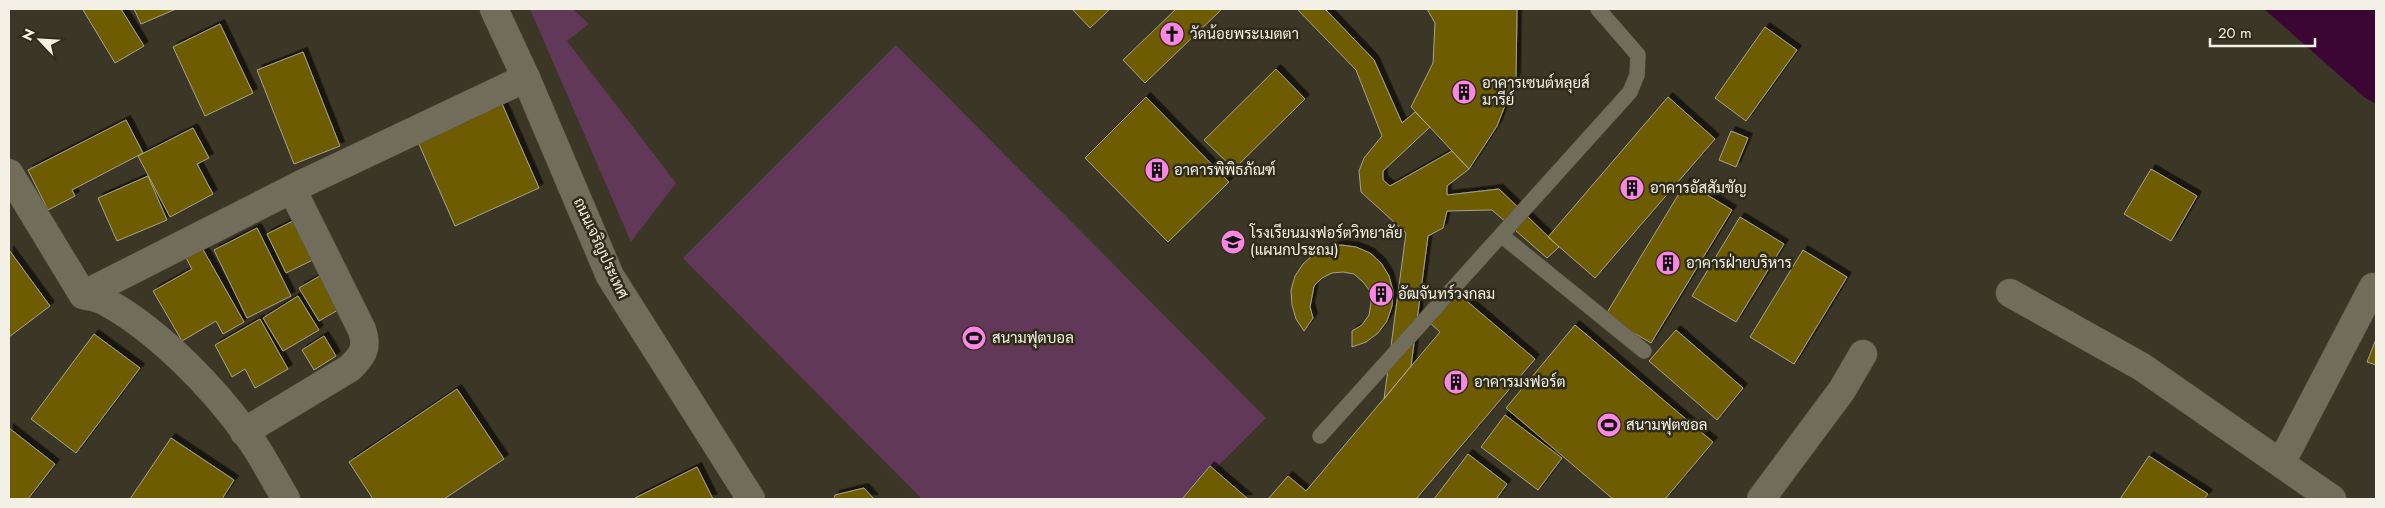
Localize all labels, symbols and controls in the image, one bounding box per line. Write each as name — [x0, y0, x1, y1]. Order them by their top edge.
north arrow — [15, 15, 65, 65]
scale bar — [2210, 15, 2315, 47]
church icon: วัดน้อยพระเมตตา — [1159, 21, 1185, 47]
text: 20 m — [2218, 22, 2252, 44]
place label: วัดน้อยพระเมตตา — [1190, 23, 1299, 45]
text: N — [17, 25, 40, 44]
place label: อาคารเซนต์หลุยส์ มารีย์ — [1482, 72, 1590, 111]
building icon: อาคารเซนต์หลุยส์ มารีย์ — [1451, 79, 1477, 105]
building icon: อาคารพิพิธภัณฑ์ — [1144, 157, 1170, 183]
place label: อาคารพิพิธภัณฑ์ — [1174, 159, 1276, 181]
building icon: อาคารอัสสัมชัญ — [1619, 175, 1645, 201]
place label: อาคารอัสสัมชัญ — [1650, 177, 1747, 199]
street label: ถนนเจริญประเทศ — [568, 194, 634, 302]
place label: โรงเรียนมงฟอร์ตวิทยาลัย (แผนกประถม) — [1249, 222, 1402, 261]
school or university icon: โรงเรียนมงฟอร์ตวิทยาลัย (แผนกประถม) — [1220, 229, 1246, 255]
building icon: อาคารฝ่ายบริหาร — [1655, 250, 1681, 276]
place label: อาคารฝ่ายบริหาร — [1686, 252, 1792, 274]
building icon: อัฒจันทร์วงกลม — [1368, 281, 1394, 307]
place label: อัฒจันทร์วงกลม — [1398, 283, 1495, 305]
sports icon: สนามฟุตบอล — [961, 325, 987, 351]
place label: สนามฟุตบอล — [992, 327, 1074, 349]
building icon: อาคารมงฟอร์ต — [1443, 369, 1469, 395]
place label: อาคารมงฟอร์ต — [1474, 371, 1566, 393]
sports icon: สนามฟุตซอล — [1596, 412, 1622, 438]
place label: สนามฟุตซอล — [1626, 414, 1707, 436]

